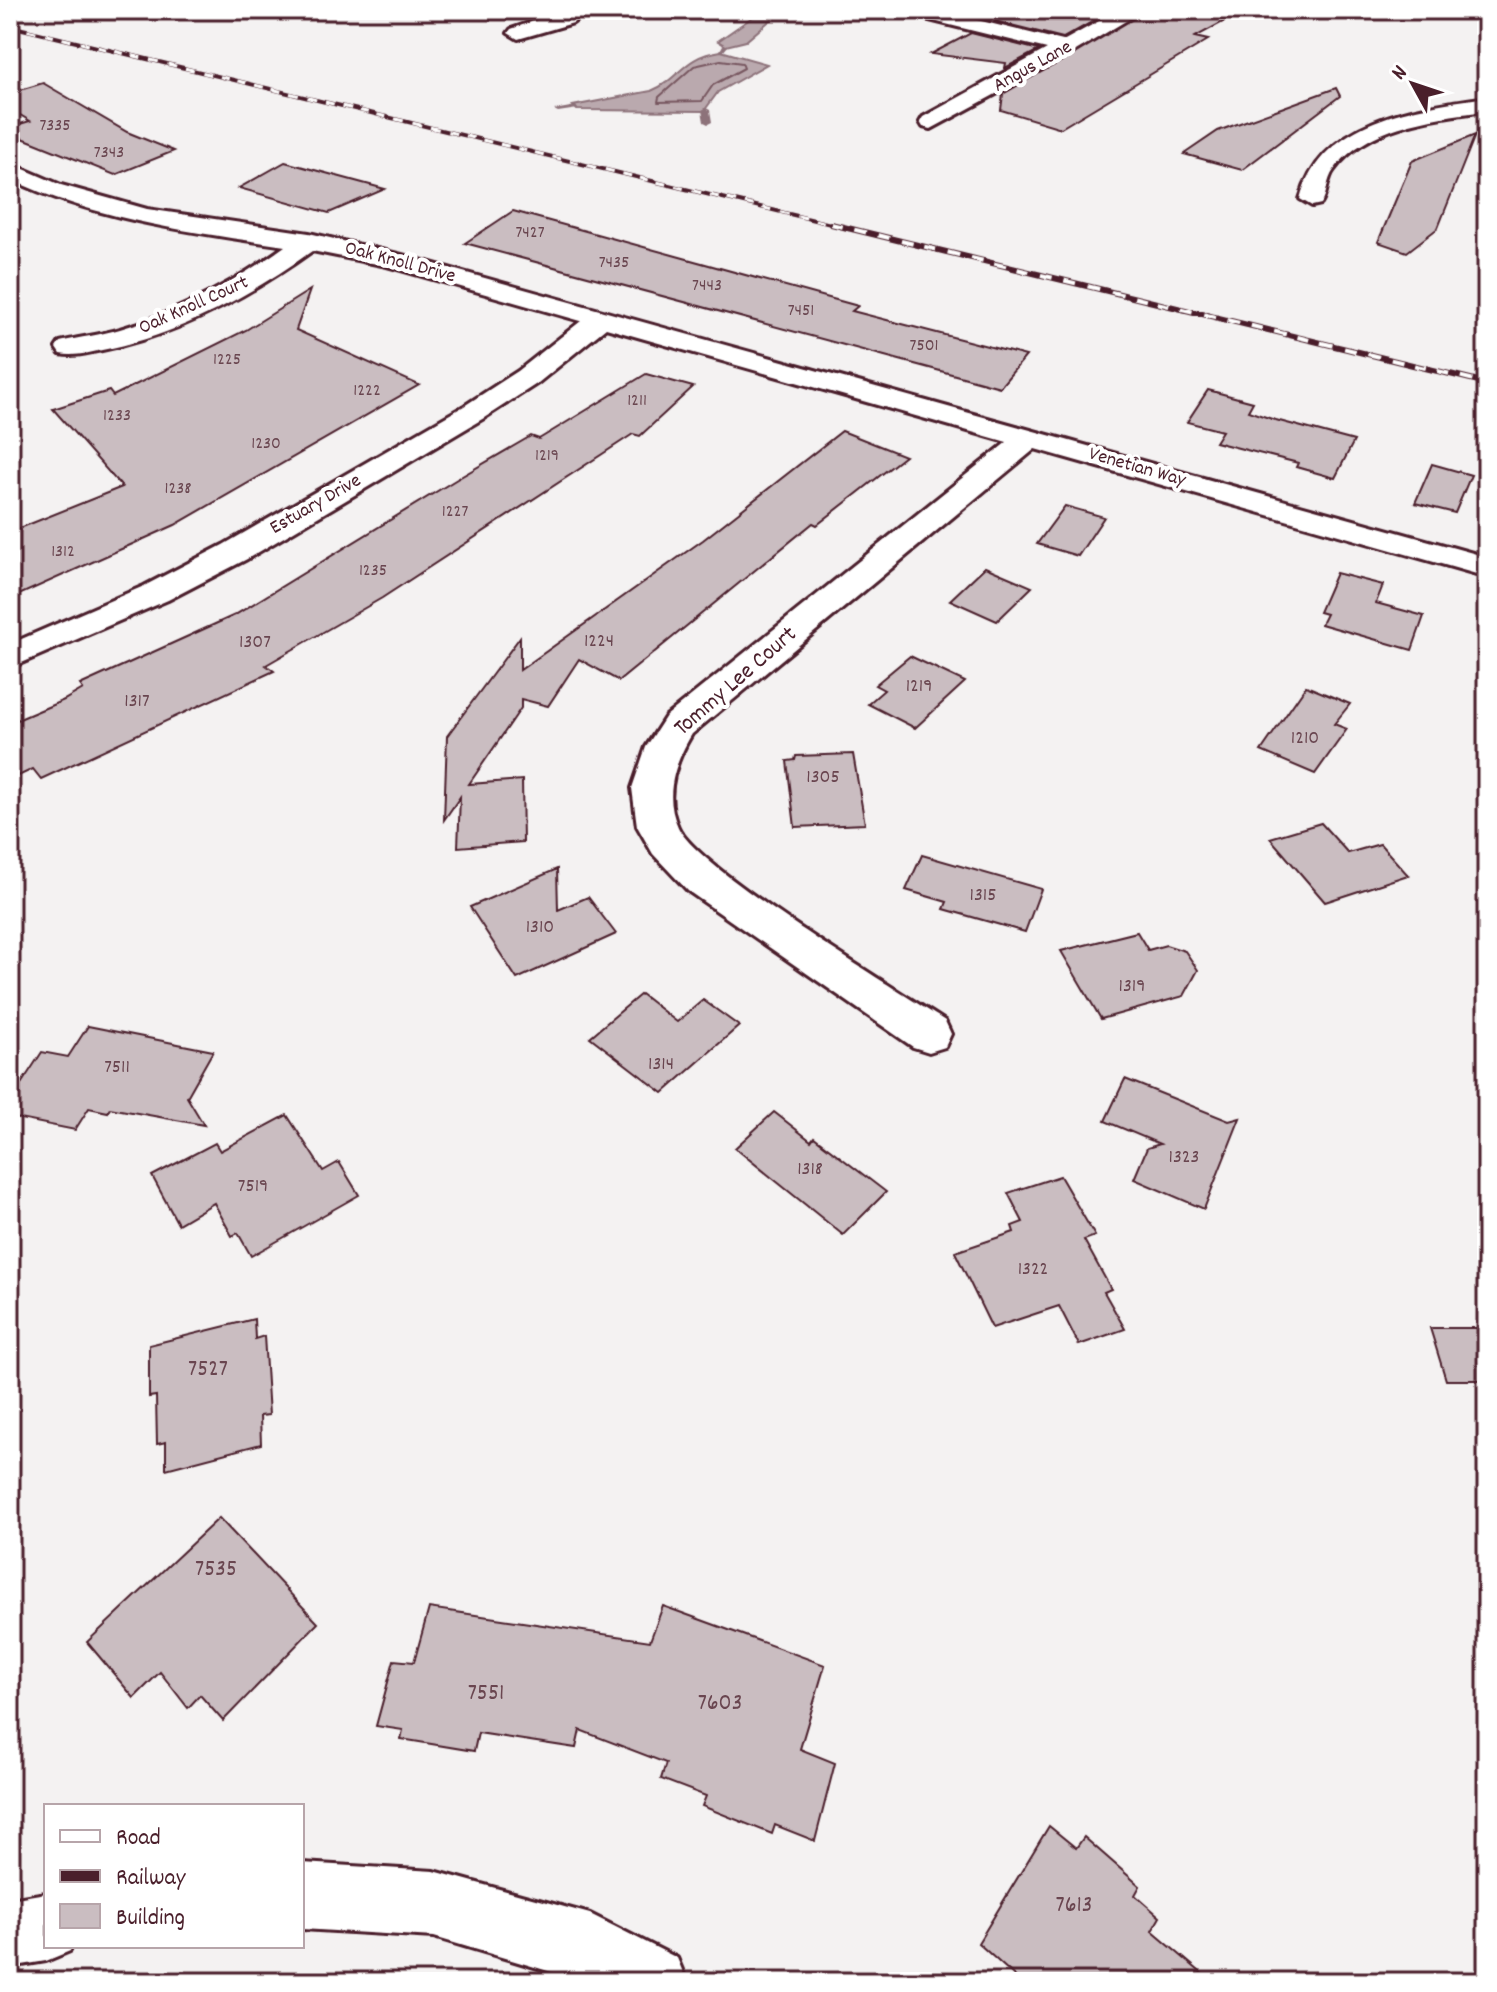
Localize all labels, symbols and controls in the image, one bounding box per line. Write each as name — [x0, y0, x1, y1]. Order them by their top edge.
street label: Angus Lane — [989, 34, 1078, 100]
north arrow — [1373, 44, 1453, 124]
text: N — [1385, 59, 1416, 88]
house number: 7335 — [39, 114, 71, 139]
house number: 7343 — [94, 141, 124, 166]
house number: 7427 — [515, 221, 545, 246]
street label: Oak Knoll Drive — [341, 235, 459, 291]
house number: 7435 — [599, 251, 629, 276]
street label: Oak Knoll Court — [135, 269, 253, 343]
house number: 7443 — [692, 274, 722, 299]
house number: 7451 — [788, 299, 814, 324]
house number: 7501 — [910, 334, 938, 359]
house number: 1225 — [213, 348, 241, 373]
house number: 1222 — [353, 379, 381, 404]
house number: 1211 — [627, 389, 647, 414]
house number: 1233 — [103, 404, 131, 429]
house number: 1230 — [251, 432, 281, 457]
street label: Venetian Way — [1085, 441, 1190, 495]
house number: 1219 — [535, 444, 559, 469]
street label: Estuary Drive — [265, 467, 367, 543]
house number: 1238 — [164, 477, 192, 502]
house number: 1227 — [442, 500, 468, 525]
house number: 1312 — [51, 540, 75, 565]
house number: 1235 — [359, 559, 387, 584]
street label: Tommy Lee Court — [667, 619, 805, 745]
house number: 1224 — [584, 628, 614, 656]
house number: 1307 — [239, 629, 271, 657]
house number: 1219 — [906, 673, 932, 701]
house number: 1317 — [124, 688, 150, 716]
house number: 1210 — [1291, 725, 1319, 753]
house number: 1305 — [806, 764, 840, 792]
house number: 1315 — [970, 882, 996, 910]
house number: 1310 — [526, 914, 554, 942]
house number: 1319 — [1119, 973, 1145, 1001]
house number: 1314 — [648, 1051, 674, 1079]
house number: 7511 — [104, 1054, 130, 1082]
house number: 1323 — [1169, 1144, 1199, 1172]
house number: 1318 — [797, 1156, 823, 1184]
house number: 7519 — [238, 1173, 268, 1201]
house number: 1322 — [1018, 1256, 1048, 1284]
house number: 7527 — [188, 1353, 228, 1387]
house number: 7535 — [195, 1553, 237, 1587]
house number: 7551 — [468, 1677, 504, 1711]
house number: 7603 — [698, 1687, 742, 1721]
legend — [44, 1804, 304, 1948]
text: Road — [116, 1822, 161, 1856]
text: Railway — [116, 1862, 187, 1896]
house number: 7613 — [1056, 1889, 1092, 1923]
text: Building — [116, 1902, 185, 1936]

